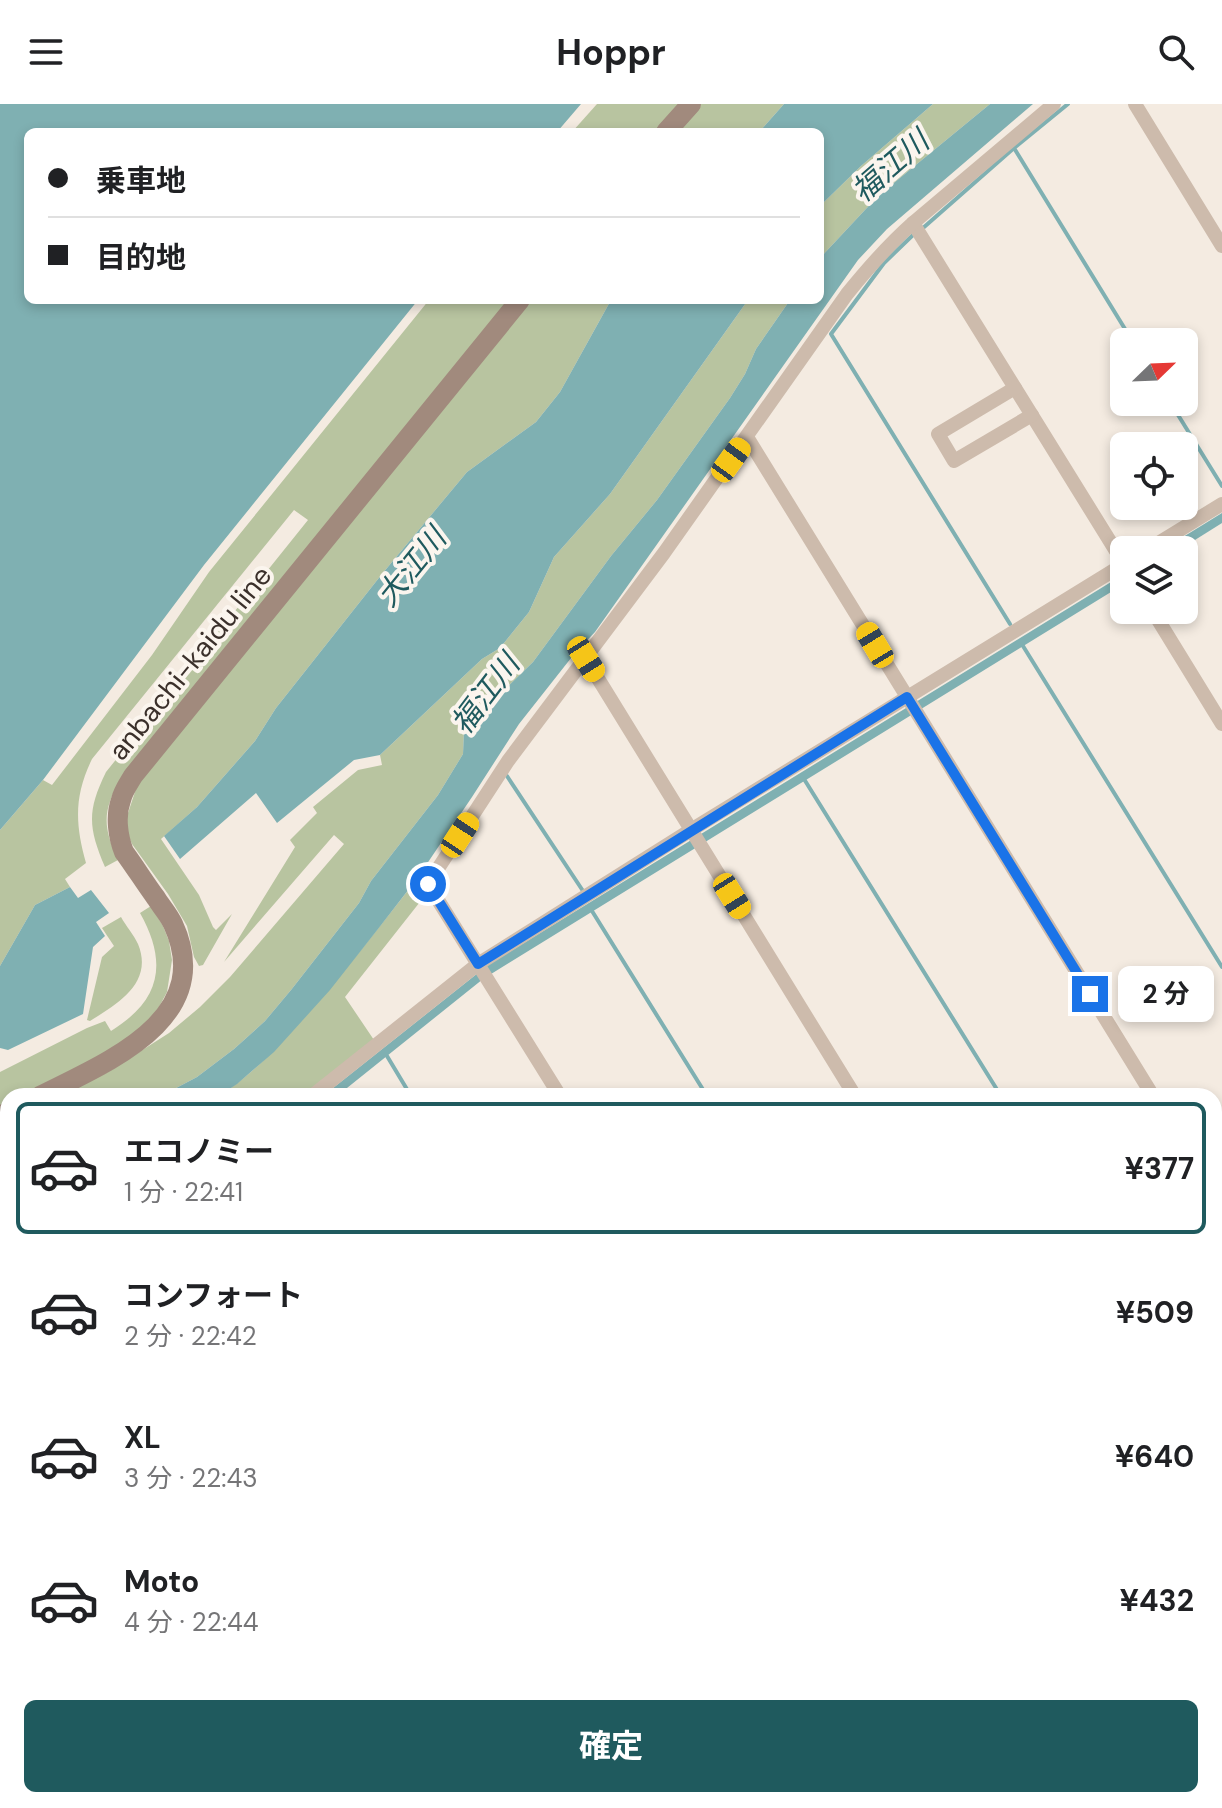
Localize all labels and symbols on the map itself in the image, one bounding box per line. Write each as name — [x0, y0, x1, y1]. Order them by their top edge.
water label: 福江川 — [843, 120, 939, 210]
north arrow — [1110, 328, 1198, 416]
car — [707, 434, 755, 486]
water label: 大江川 — [368, 517, 456, 614]
street label: anbachi-kaidu line — [100, 558, 280, 768]
car — [852, 618, 898, 672]
car — [563, 632, 609, 686]
water label: 福江川 — [442, 644, 529, 742]
car — [437, 808, 483, 862]
route start — [410, 866, 446, 902]
car — [709, 869, 755, 923]
callout: 2 分 — [1118, 966, 1214, 1022]
route end — [1072, 976, 1108, 1012]

